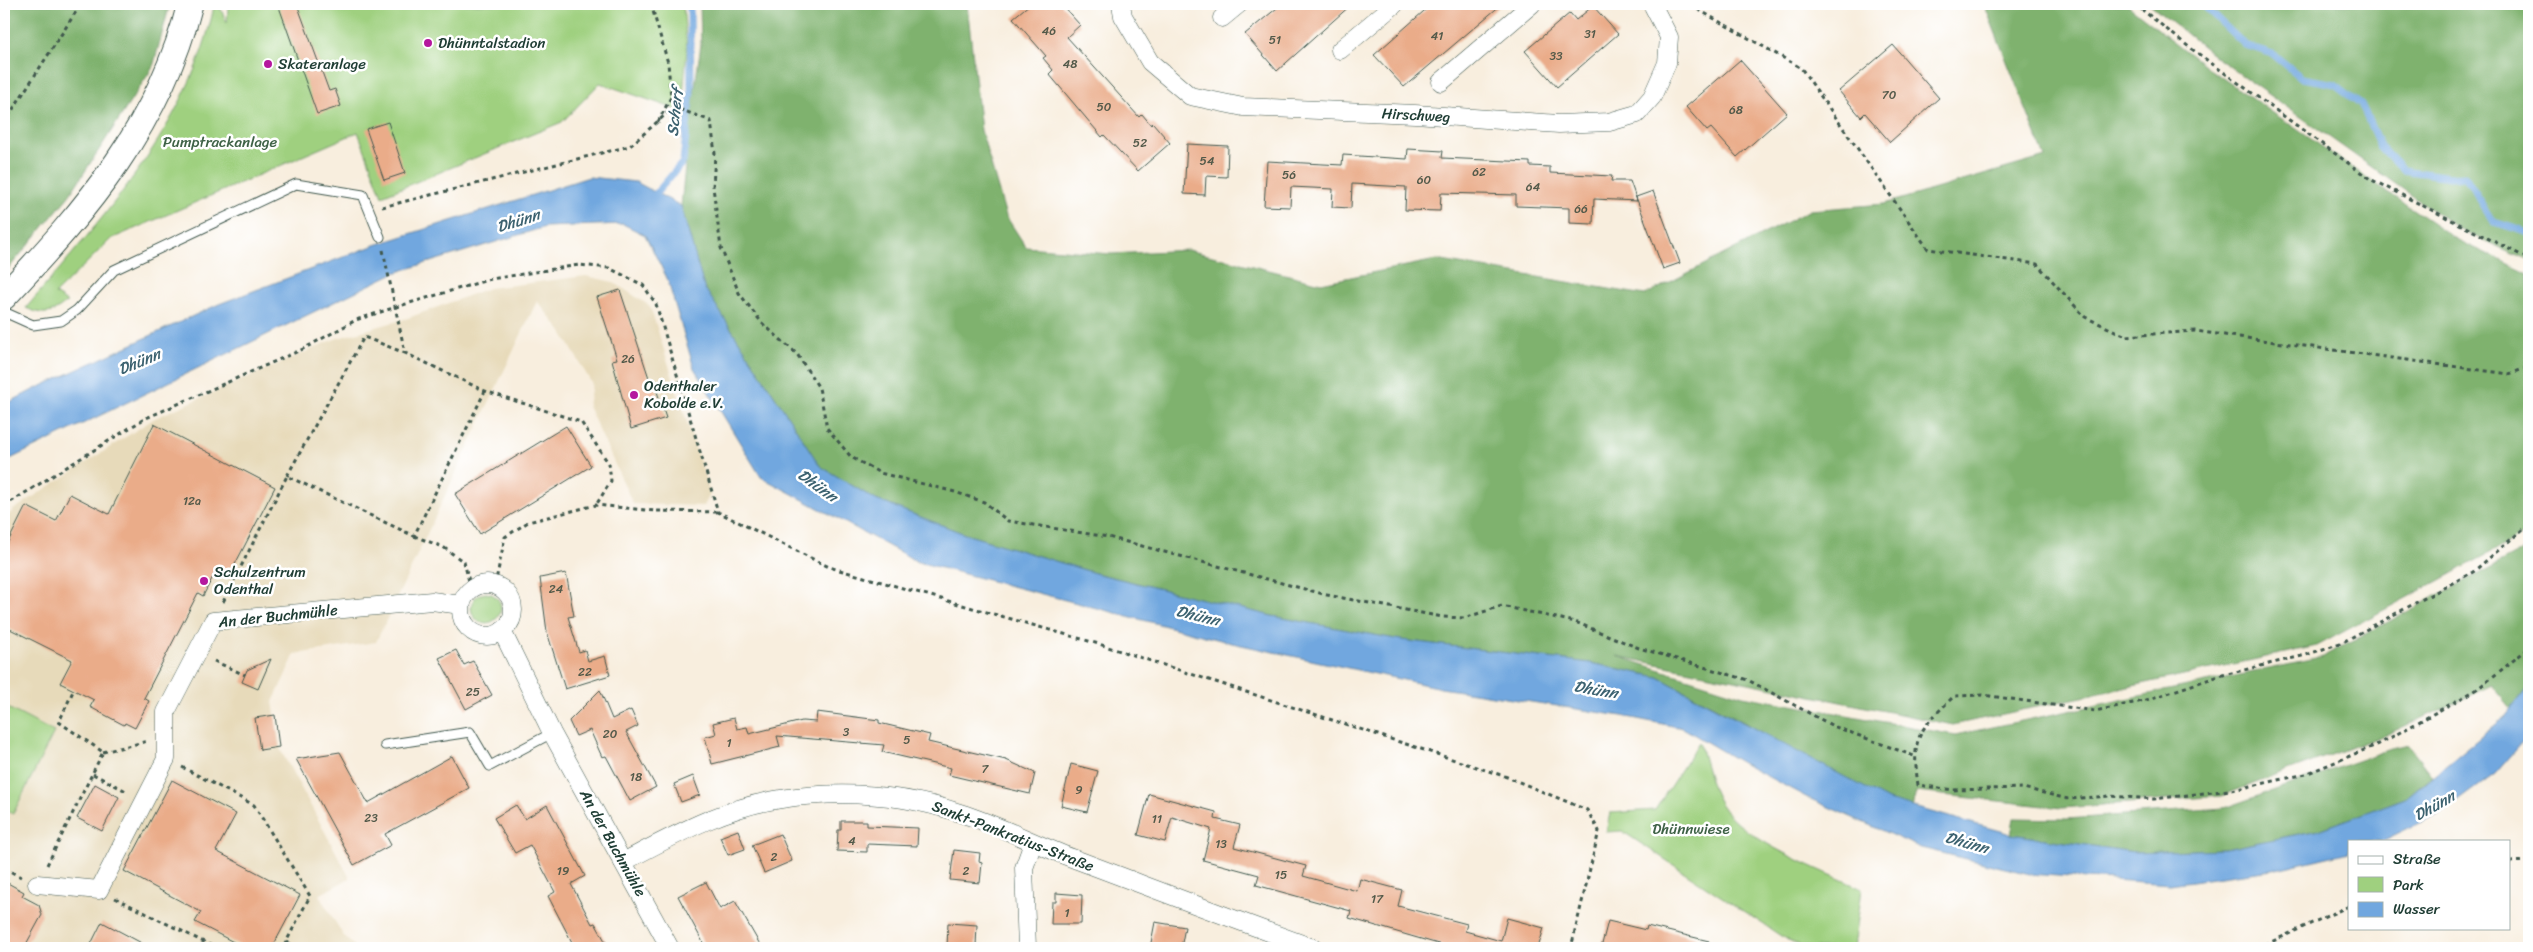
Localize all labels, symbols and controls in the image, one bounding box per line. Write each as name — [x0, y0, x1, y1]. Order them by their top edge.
house number: 46 — [1042, 20, 1056, 42]
house number: 31 — [1584, 23, 1596, 45]
house number: 41 — [1431, 25, 1443, 47]
house number: 51 — [1269, 29, 1281, 51]
place label: Dhünntalstadion — [438, 30, 546, 56]
marker: Dhünntalstadion — [422, 37, 434, 49]
house number: 33 — [1549, 45, 1563, 67]
place label: Skateranlage — [278, 51, 366, 77]
house number: 48 — [1063, 53, 1077, 75]
marker: Skateranlage — [262, 58, 274, 70]
water label: Scherf — [658, 82, 692, 138]
house number: 70 — [1882, 84, 1897, 106]
house number: 50 — [1097, 96, 1112, 118]
house number: 68 — [1729, 99, 1743, 121]
street label: Hirschweg — [1381, 100, 1451, 130]
park label: Pumptrackanlage — [163, 129, 278, 155]
house number: 52 — [1133, 132, 1147, 154]
house number: 54 — [1200, 150, 1215, 172]
house number: 62 — [1472, 161, 1486, 183]
house number: 56 — [1282, 164, 1296, 186]
house number: 60 — [1417, 169, 1432, 191]
house number: 64 — [1526, 176, 1541, 198]
house number: 66 — [1574, 198, 1588, 220]
water label: Dhünn — [493, 200, 546, 241]
water label: Dhünn — [113, 339, 167, 383]
house number: 26 — [621, 348, 635, 370]
place label: Odenthaler Kobolde e.V. — [644, 373, 724, 416]
marker: Odenthaler Kobolde e.V. — [628, 389, 640, 401]
water label: Dhünn — [791, 461, 846, 511]
house number: 12a — [183, 490, 201, 512]
place label: Schulzentrum Odenthal — [214, 559, 306, 602]
marker: Schulzentrum Odenthal — [198, 575, 210, 587]
house number: 24 — [549, 578, 564, 600]
water label: Dhünn — [1173, 596, 1225, 635]
street label: An der Buchmühle — [216, 597, 339, 635]
house number: 22 — [578, 661, 592, 683]
water label: Dhünn — [1572, 671, 1622, 708]
house number: 25 — [466, 681, 480, 703]
house number: 3 — [843, 721, 850, 743]
house number: 20 — [603, 723, 618, 745]
house number: 5 — [903, 729, 911, 751]
house number: 1 — [726, 732, 732, 754]
house number: 7 — [982, 758, 990, 780]
house number: 18 — [630, 766, 642, 788]
house number: 9 — [1075, 779, 1083, 801]
water label: Dhünn — [2408, 781, 2462, 829]
street label: An der Buchmühle — [572, 783, 654, 902]
street label: Sankt-Pankratius-Straße — [928, 793, 1098, 879]
house number: 23 — [364, 807, 378, 829]
house number: 11 — [1152, 808, 1162, 830]
park label: Dhünnwiese — [1652, 816, 1730, 842]
water label: Dhünn — [1942, 822, 1994, 863]
house number: 4 — [848, 830, 856, 852]
house number: 13 — [1215, 833, 1227, 855]
legend — [2348, 840, 2510, 930]
house number: 2 — [771, 846, 778, 868]
text: Straße — [2393, 846, 2441, 872]
house number: 19 — [557, 860, 569, 882]
house number: 2 — [963, 860, 970, 882]
house number: 15 — [1275, 864, 1287, 886]
text: Park — [2393, 872, 2424, 898]
house number: 17 — [1371, 888, 1384, 910]
text: Wasser — [2393, 896, 2441, 922]
house number: 1 — [1064, 902, 1070, 924]

